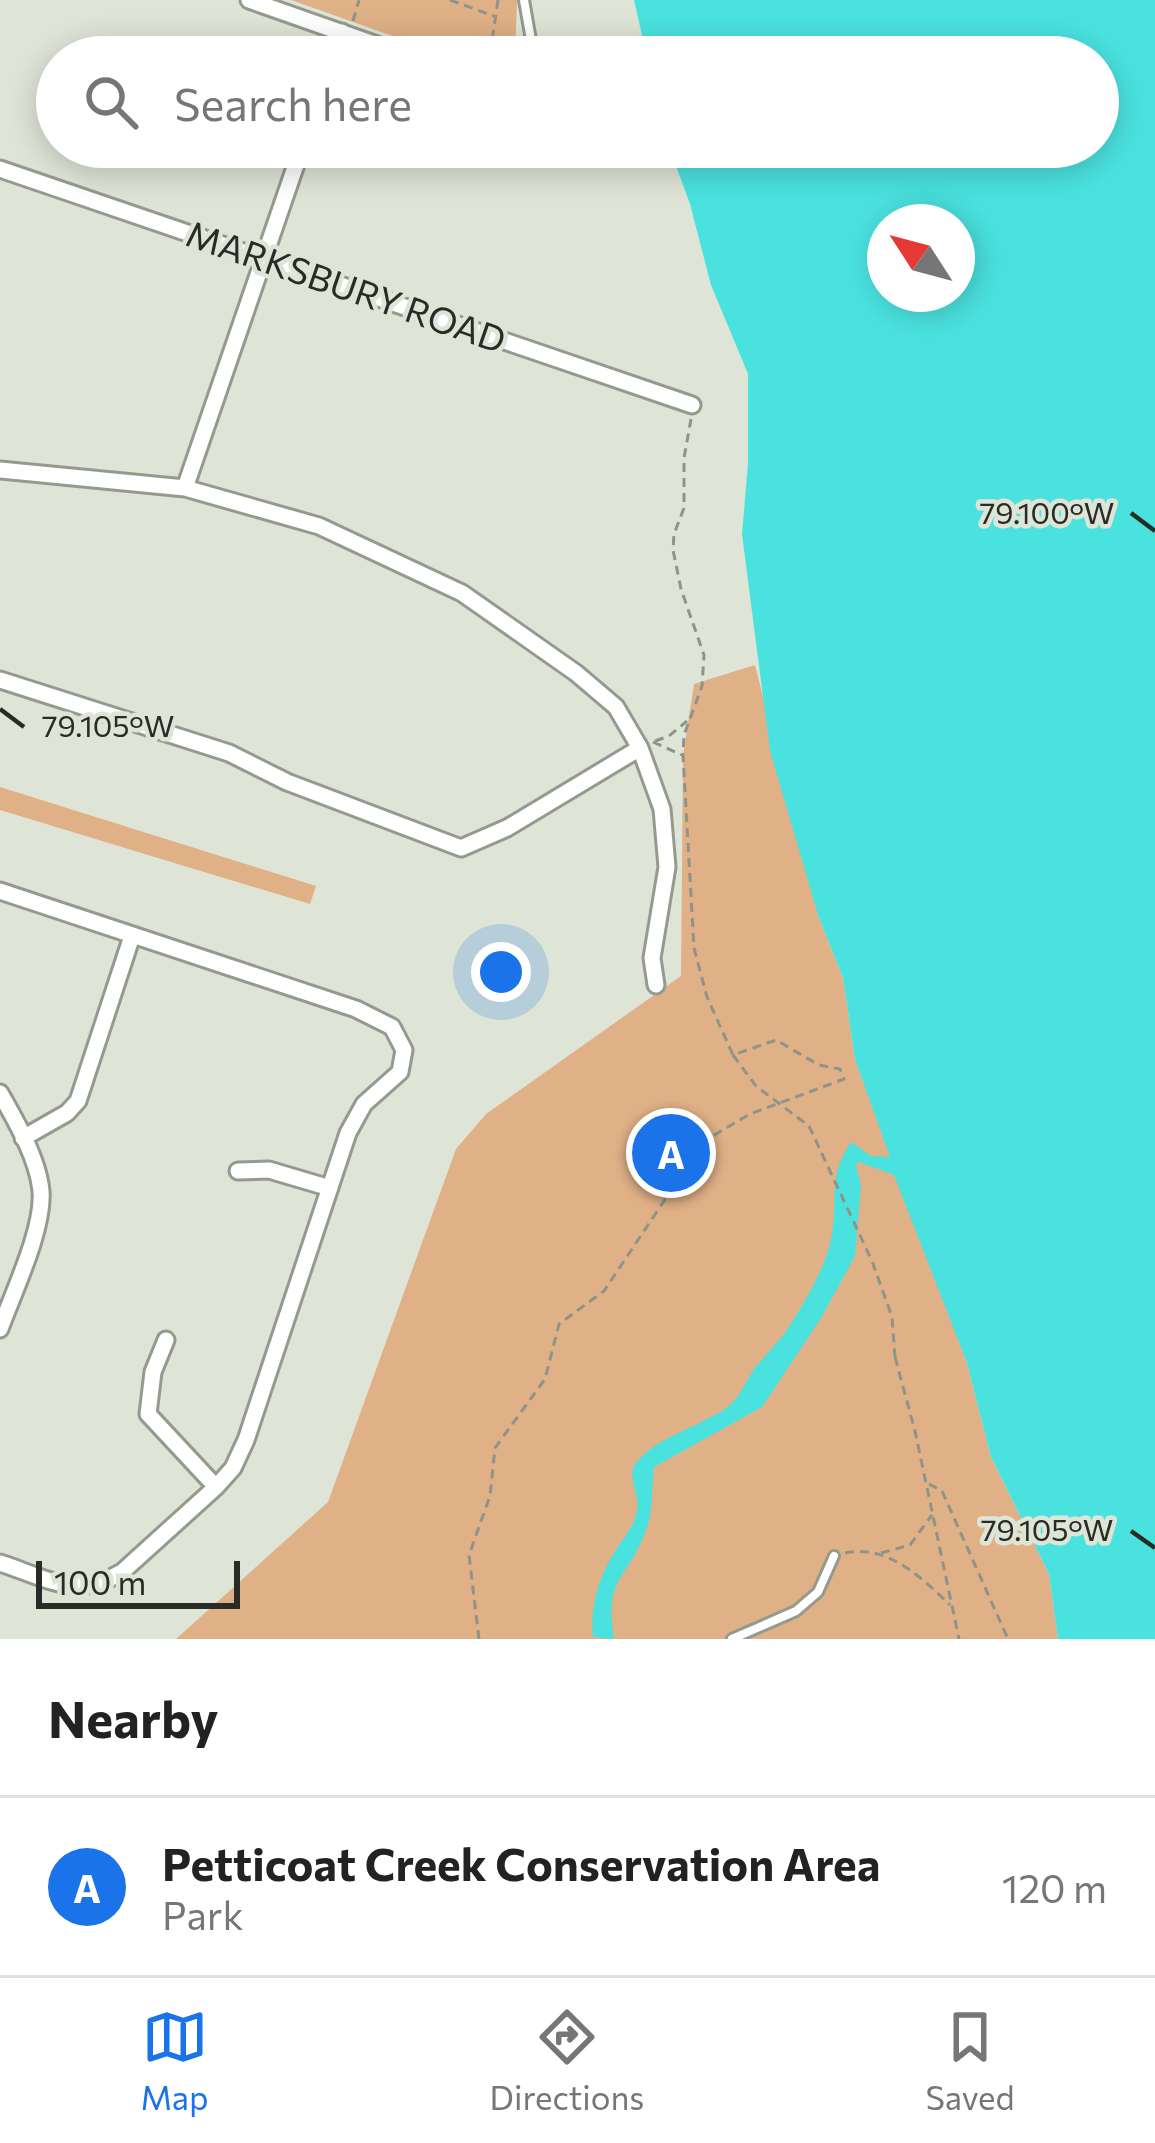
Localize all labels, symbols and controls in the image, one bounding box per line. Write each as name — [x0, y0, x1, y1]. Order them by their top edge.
search box — [36, 36, 1119, 168]
icon: search — [78, 69, 144, 135]
text: Search here — [174, 75, 412, 130]
north arrow — [867, 204, 975, 312]
street label: MARKSBURY ROAD — [181, 210, 512, 360]
text: 79.100°W — [980, 493, 1114, 530]
text: 79.105°W — [42, 706, 174, 743]
your location — [471, 942, 531, 1002]
pin: A — [632, 1108, 710, 1198]
text: 79.105°W — [981, 1510, 1113, 1547]
scale bar — [36, 1555, 240, 1608]
text: 100 m — [54, 1561, 146, 1602]
text: Nearby — [48, 1686, 218, 1749]
text: Petticoat Creek Conservation Area — [162, 1835, 881, 1890]
text: A — [73, 1863, 101, 1911]
text: 120 m — [1002, 1863, 1107, 1911]
text: Park — [162, 1890, 244, 1938]
tab: Map — [141, 2004, 209, 2117]
tab: Directions — [490, 2004, 644, 2117]
tab: Saved — [925, 2004, 1014, 2117]

